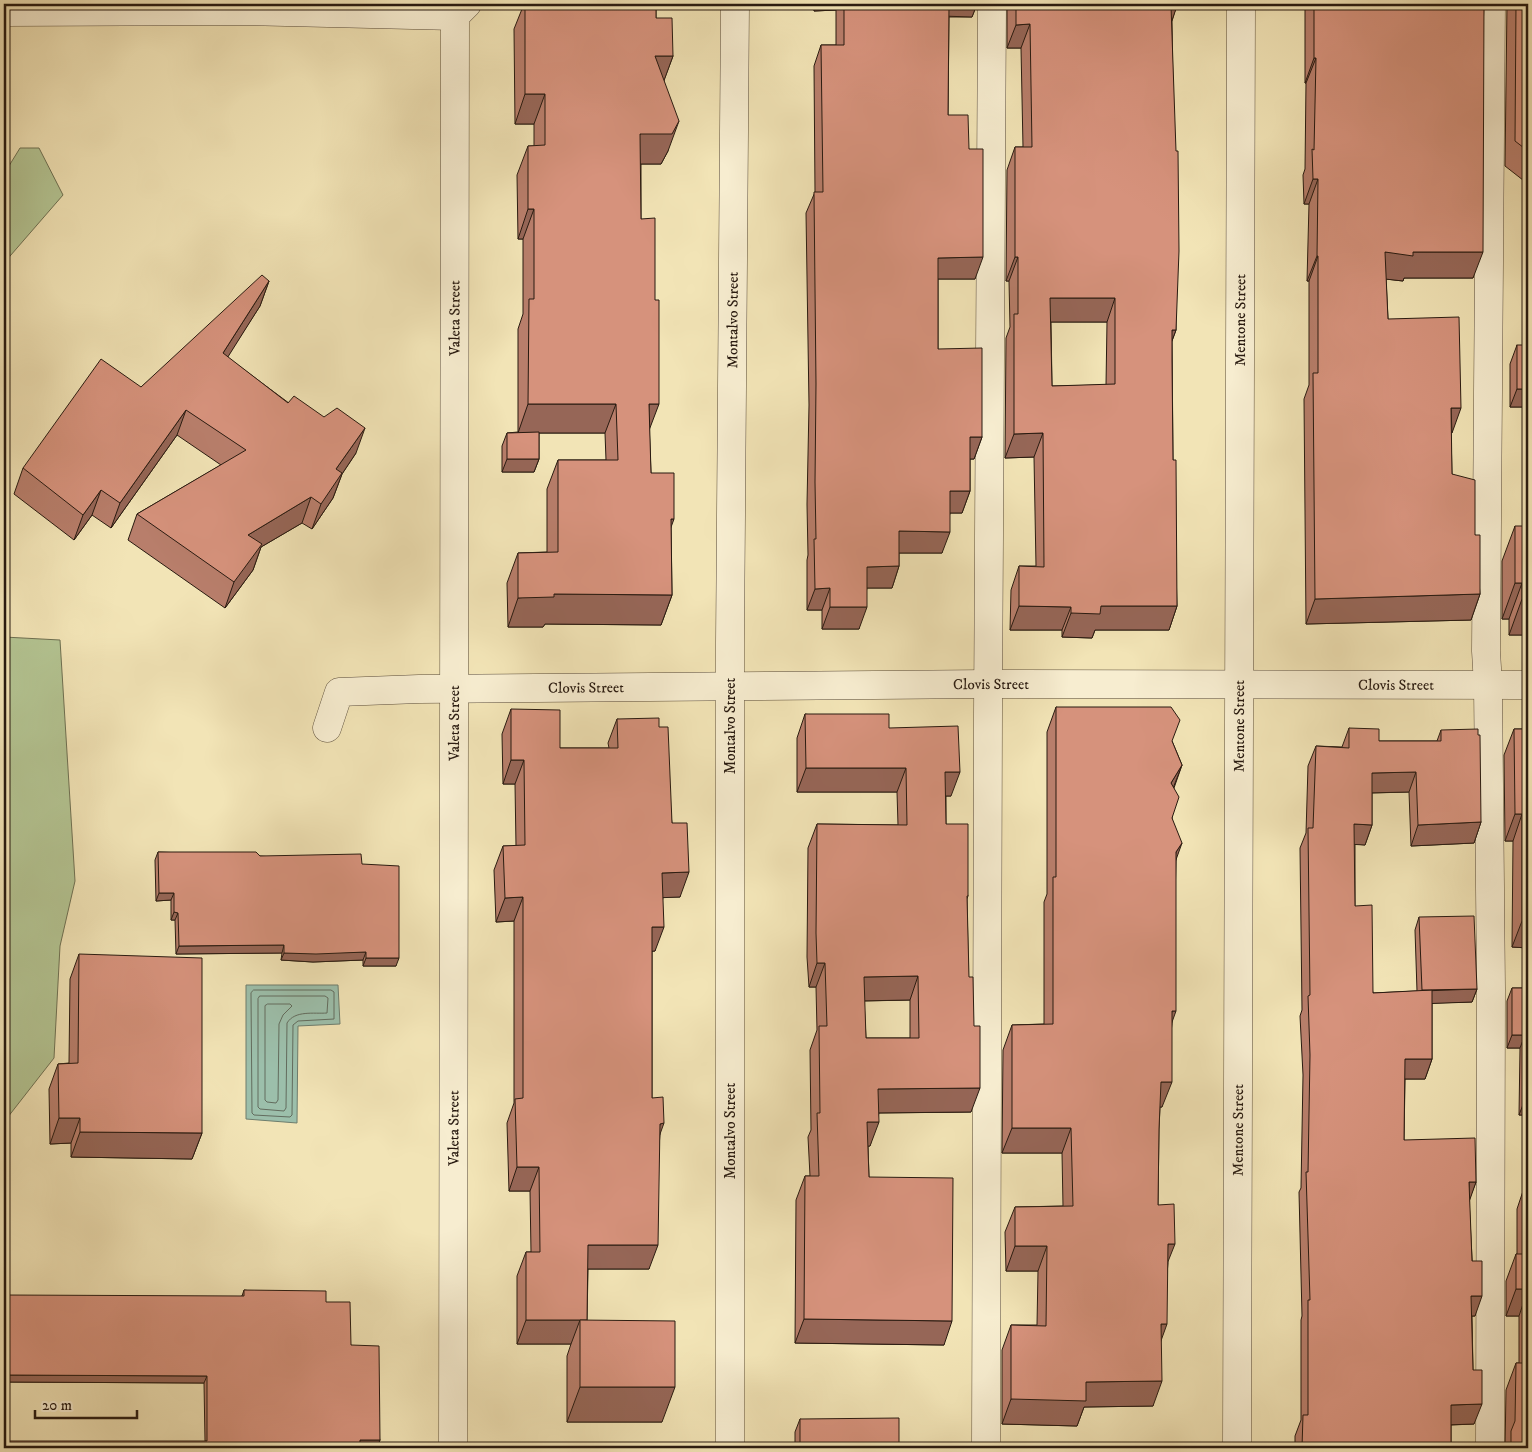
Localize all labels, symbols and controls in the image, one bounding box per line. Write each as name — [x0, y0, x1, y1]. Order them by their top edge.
street label: Montalvo Street — [723, 271, 743, 368]
street label: Mentone Street — [1231, 274, 1250, 366]
street label: Valeta Street — [446, 280, 465, 357]
street label: Clovis Street — [953, 675, 1029, 694]
street label: Clovis Street — [1358, 676, 1434, 695]
street label: Montalvo Street — [721, 677, 740, 774]
street label: Clovis Street — [548, 678, 624, 698]
street label: Mentone Street — [1230, 680, 1249, 772]
street label: Valeta Street — [445, 685, 464, 762]
street label: Montalvo Street — [721, 1082, 740, 1179]
street label: Mentone Street — [1229, 1084, 1248, 1176]
street label: Valeta Street — [444, 1090, 463, 1167]
scale bar — [35, 1387, 138, 1419]
text: 20 m — [42, 1396, 72, 1415]

